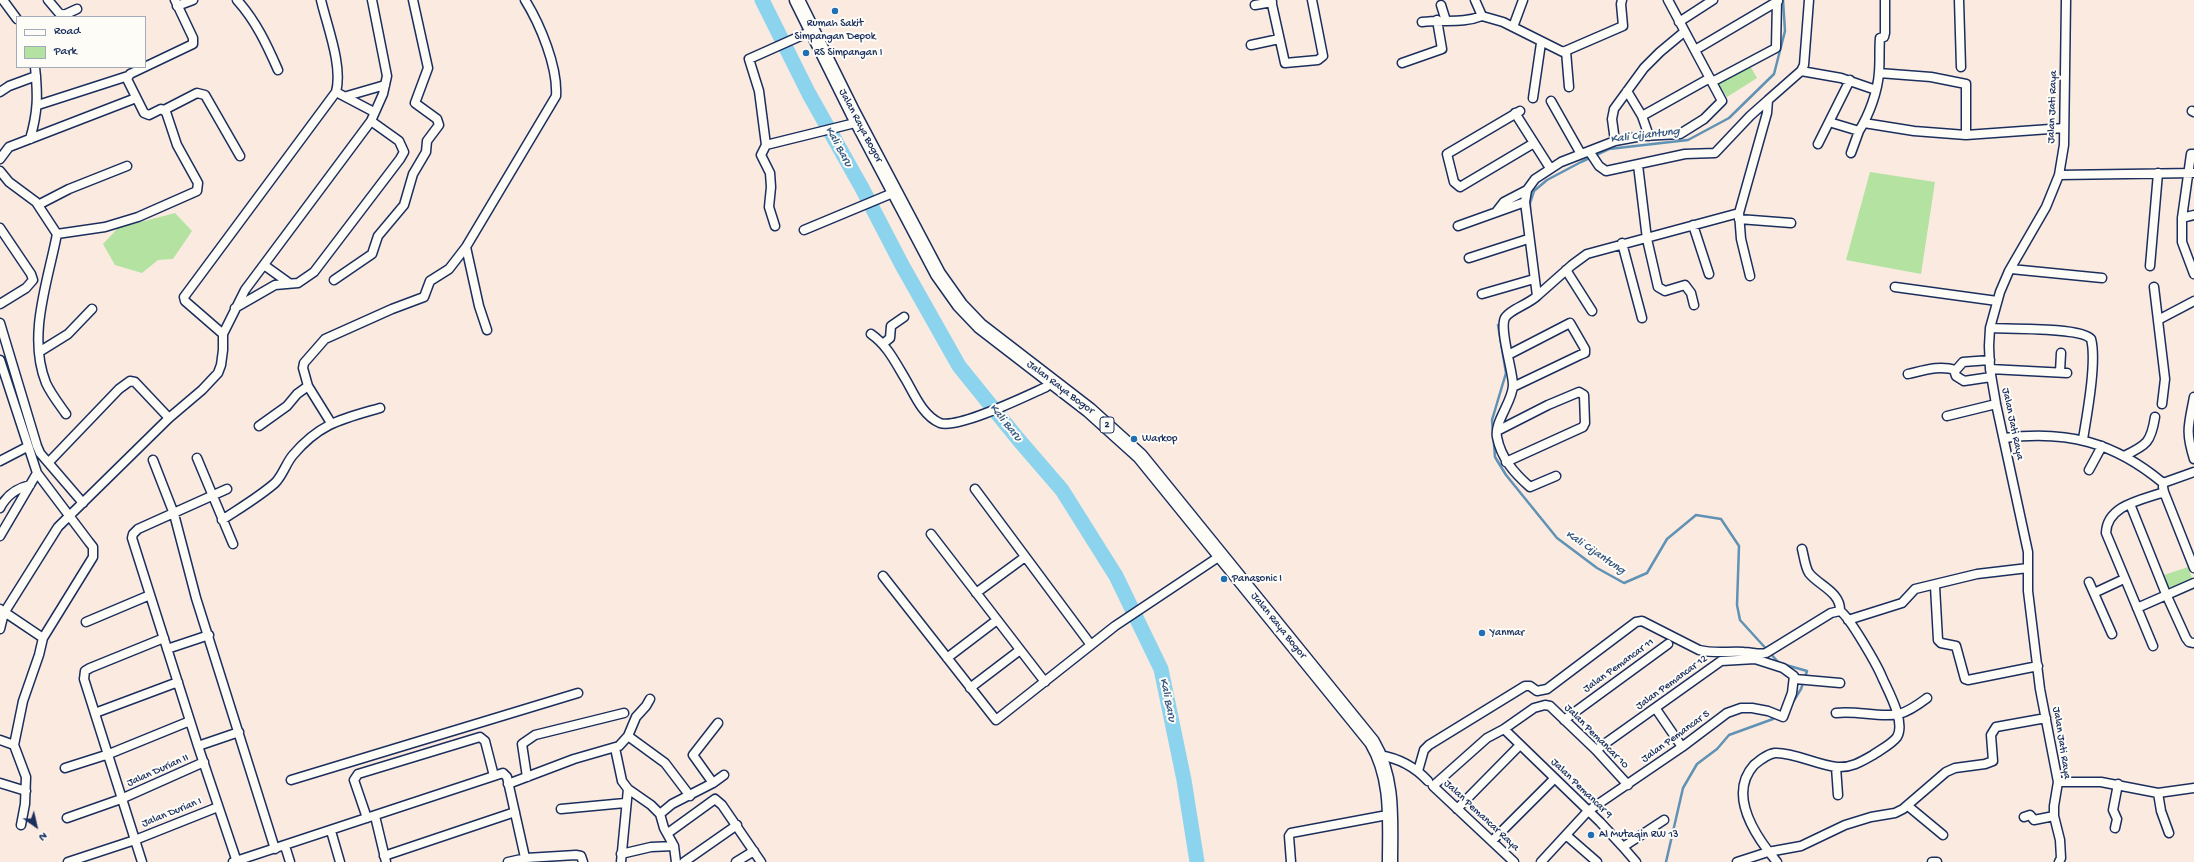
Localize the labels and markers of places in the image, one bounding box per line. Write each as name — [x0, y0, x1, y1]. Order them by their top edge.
marker: Rumah Sakit Simpangan Depok — [830, 6, 840, 16]
place label: Rumah Sakit Simpangan Depok — [794, 17, 876, 43]
place label: RS Simpangan I — [814, 46, 882, 60]
marker: RS Simpangan I — [801, 48, 811, 58]
place label: Warkop — [1142, 432, 1177, 446]
marker: Warkop — [1129, 434, 1139, 444]
place label: Panasonic I — [1232, 572, 1282, 586]
marker: Panasonic I — [1219, 574, 1229, 584]
place label: Yanmar — [1490, 626, 1524, 640]
marker: Yanmar — [1477, 628, 1487, 638]
place label: Al Mutaqin RW 13 — [1599, 828, 1679, 842]
marker: Al Mutaqin RW 13 — [1586, 830, 1596, 840]

